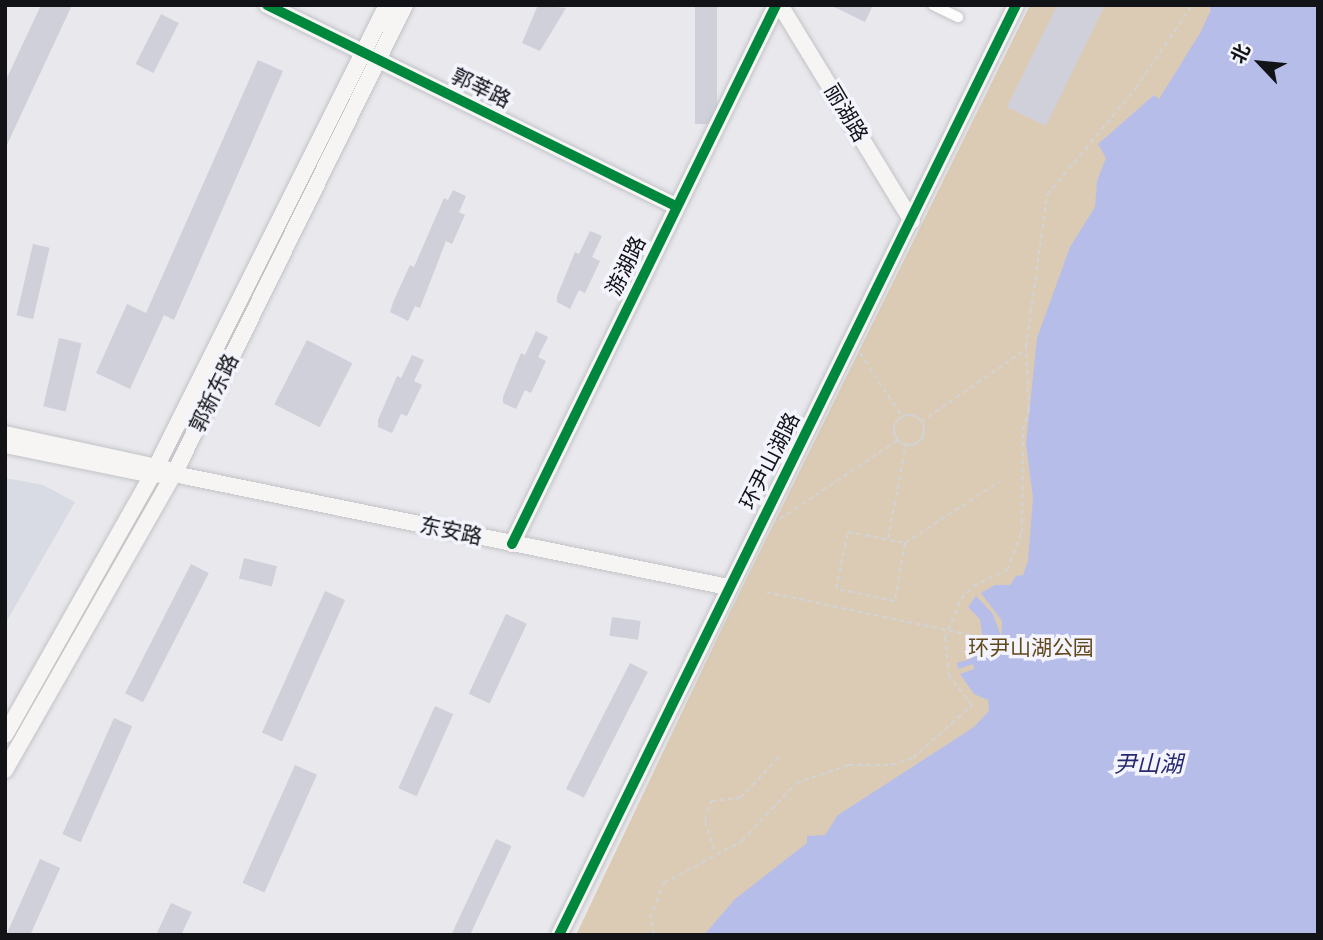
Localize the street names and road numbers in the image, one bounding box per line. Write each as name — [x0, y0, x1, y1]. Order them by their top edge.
street label: 郭莘路 — [447, 63, 515, 113]
street label: 丽湖路 — [819, 80, 873, 146]
street label: 游湖路 — [601, 232, 651, 300]
street label: 郭新东路 — [184, 350, 244, 436]
street label: 环尹山湖路 — [735, 409, 805, 513]
street label: 东安路 — [418, 512, 484, 550]

